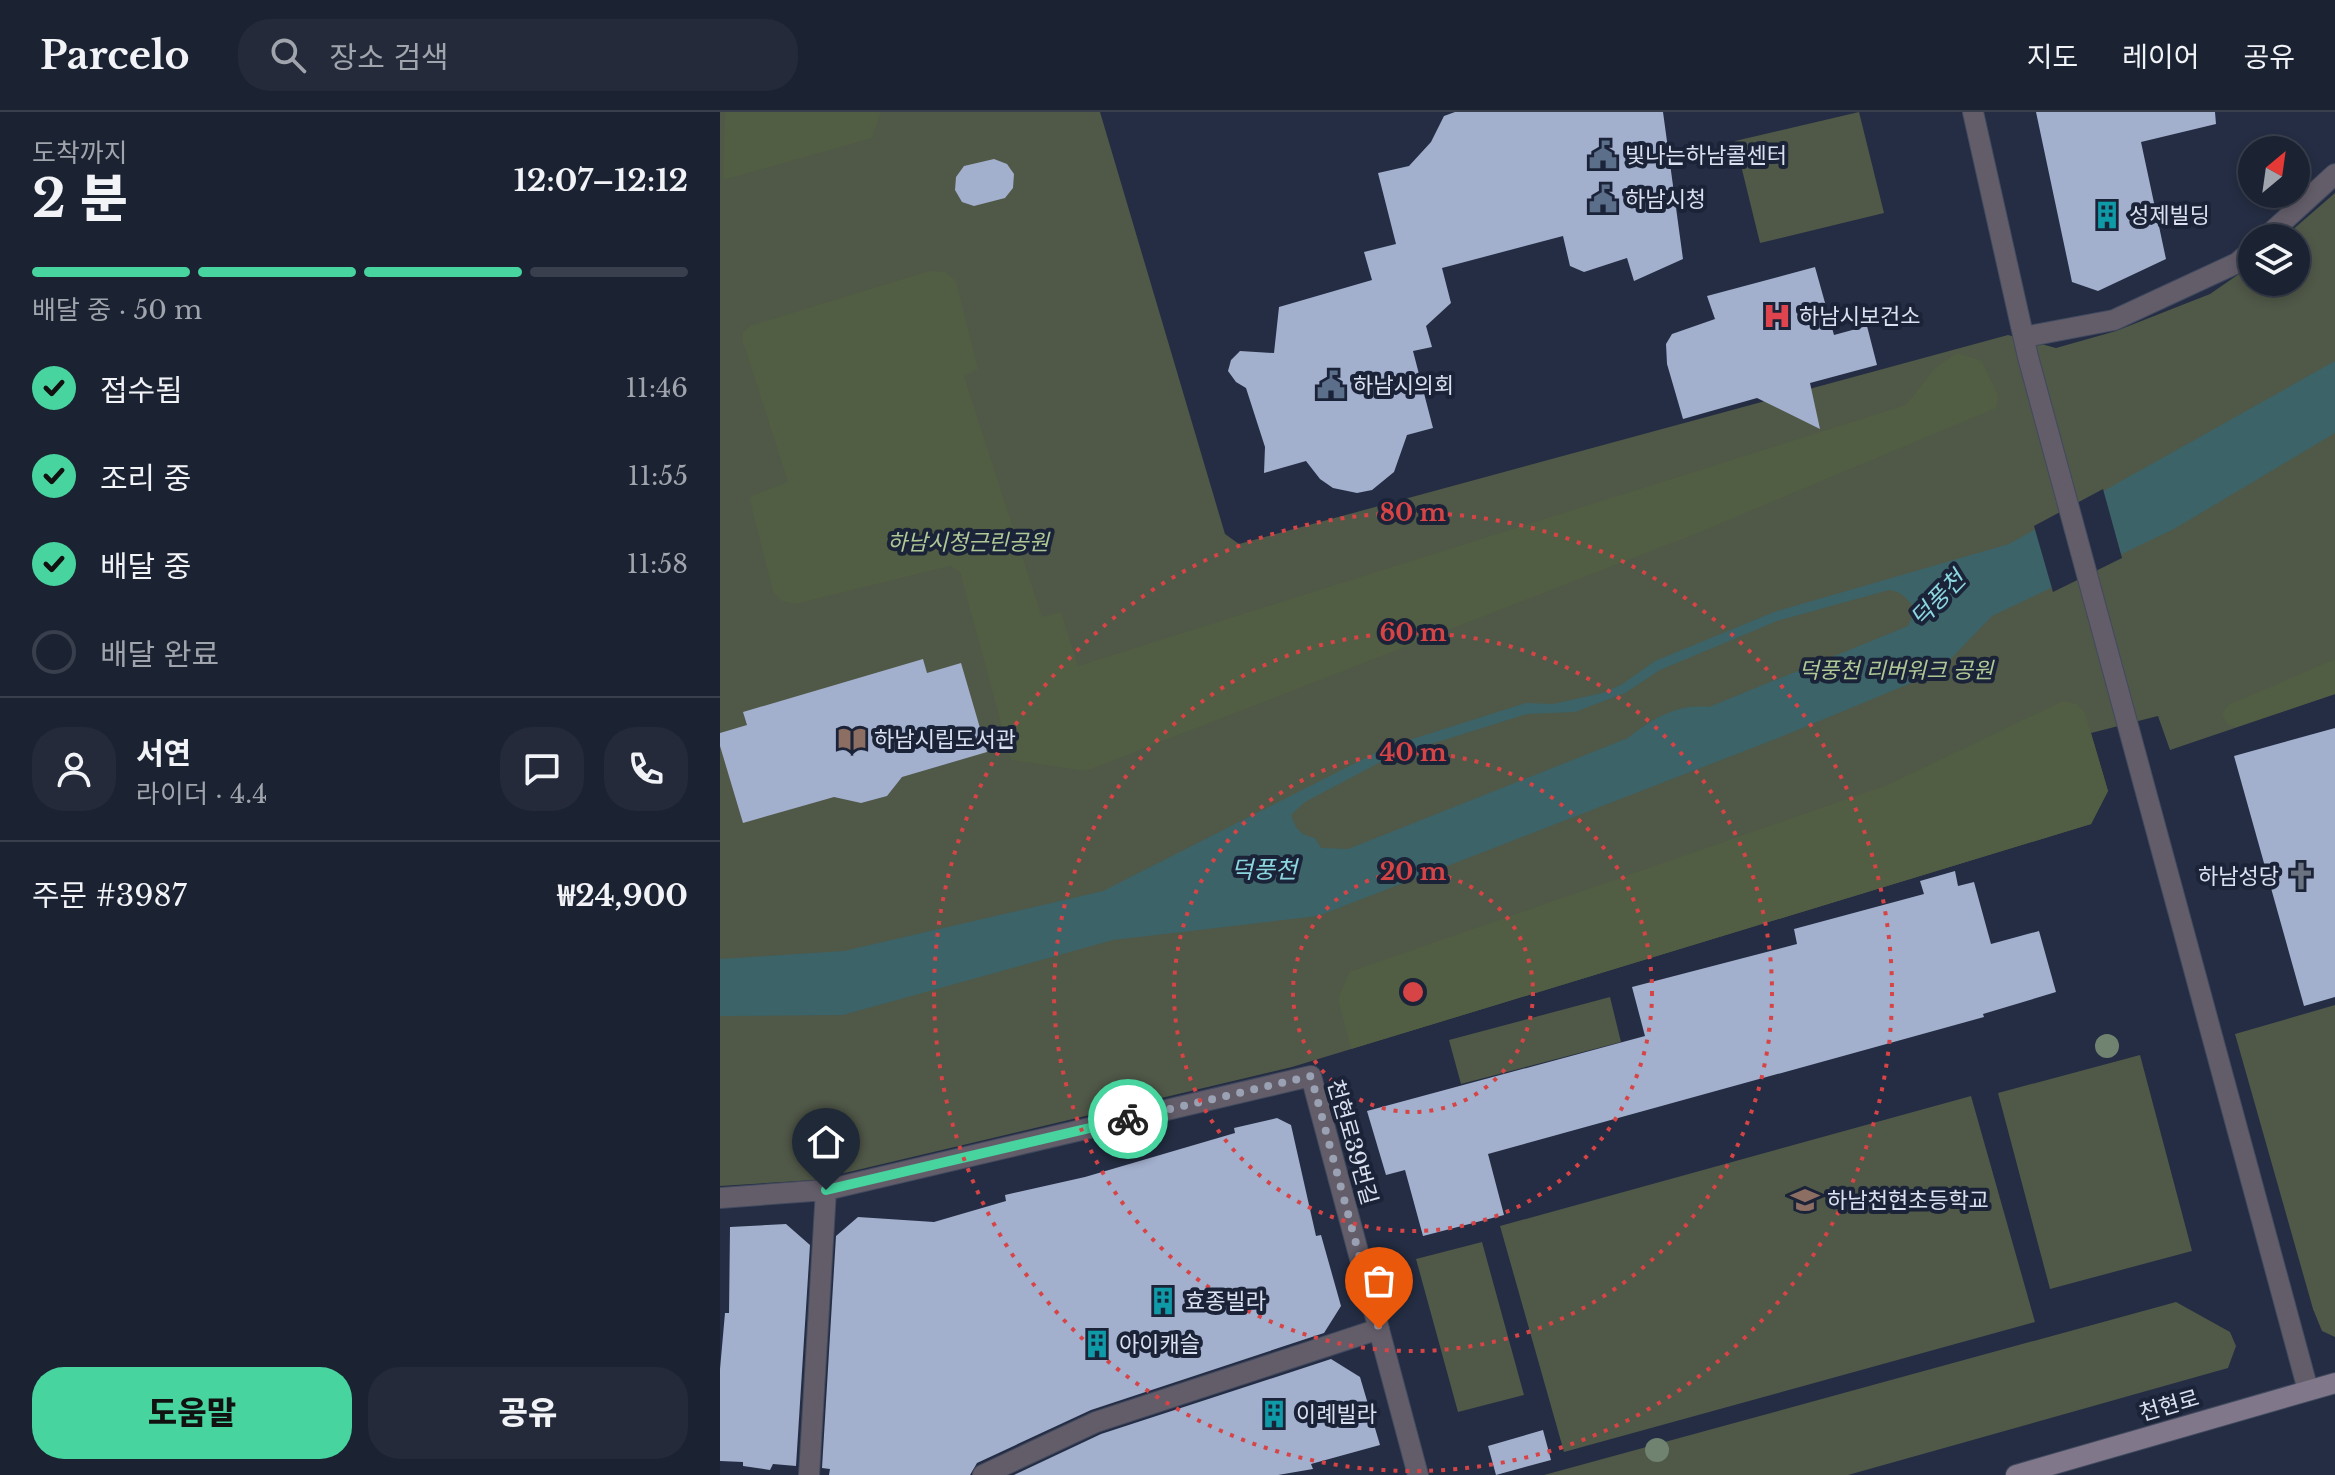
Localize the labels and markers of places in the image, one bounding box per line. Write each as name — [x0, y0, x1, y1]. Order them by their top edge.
public building icon: 빛나는하남콜센터 — [1588, 140, 1618, 170]
place label: 빛나는하남콜센터 — [1625, 142, 1787, 169]
public building icon: 하남시청 — [1588, 184, 1618, 214]
place label: 하남시청 — [1625, 186, 1706, 213]
building icon: 성제빌딩 — [2092, 200, 2122, 230]
place label: 성제빌딩 — [2129, 202, 2210, 229]
hospital icon: 하남시보건소 — [1762, 301, 1792, 331]
place label: 하남시보건소 — [1799, 303, 1920, 330]
public building icon: 하남시의회 — [1316, 370, 1346, 400]
place label: 하남시의회 — [1353, 372, 1454, 399]
library icon: 하남시립도서관 — [837, 724, 867, 754]
place label: 하남시립도서관 — [874, 726, 1016, 753]
church icon: 하남성당 — [2286, 861, 2316, 891]
place label: 하남성당 — [2198, 863, 2279, 890]
centre of rings — [1399, 978, 1427, 1006]
pin — [792, 1108, 860, 1190]
school or university icon: 하남천현초등학교 — [1790, 1185, 1820, 1215]
place label: 하남천현초등학교 — [1827, 1187, 1989, 1214]
pin — [1345, 1247, 1413, 1329]
building icon: 효종빌라 — [1148, 1286, 1178, 1316]
place label: 효종빌라 — [1185, 1288, 1266, 1315]
building icon: 아이캐슬 — [1082, 1329, 1112, 1359]
place label: 아이캐슬 — [1119, 1331, 1200, 1358]
building icon: 이례빌라 — [1259, 1399, 1289, 1429]
place label: 이례빌라 — [1296, 1401, 1377, 1428]

